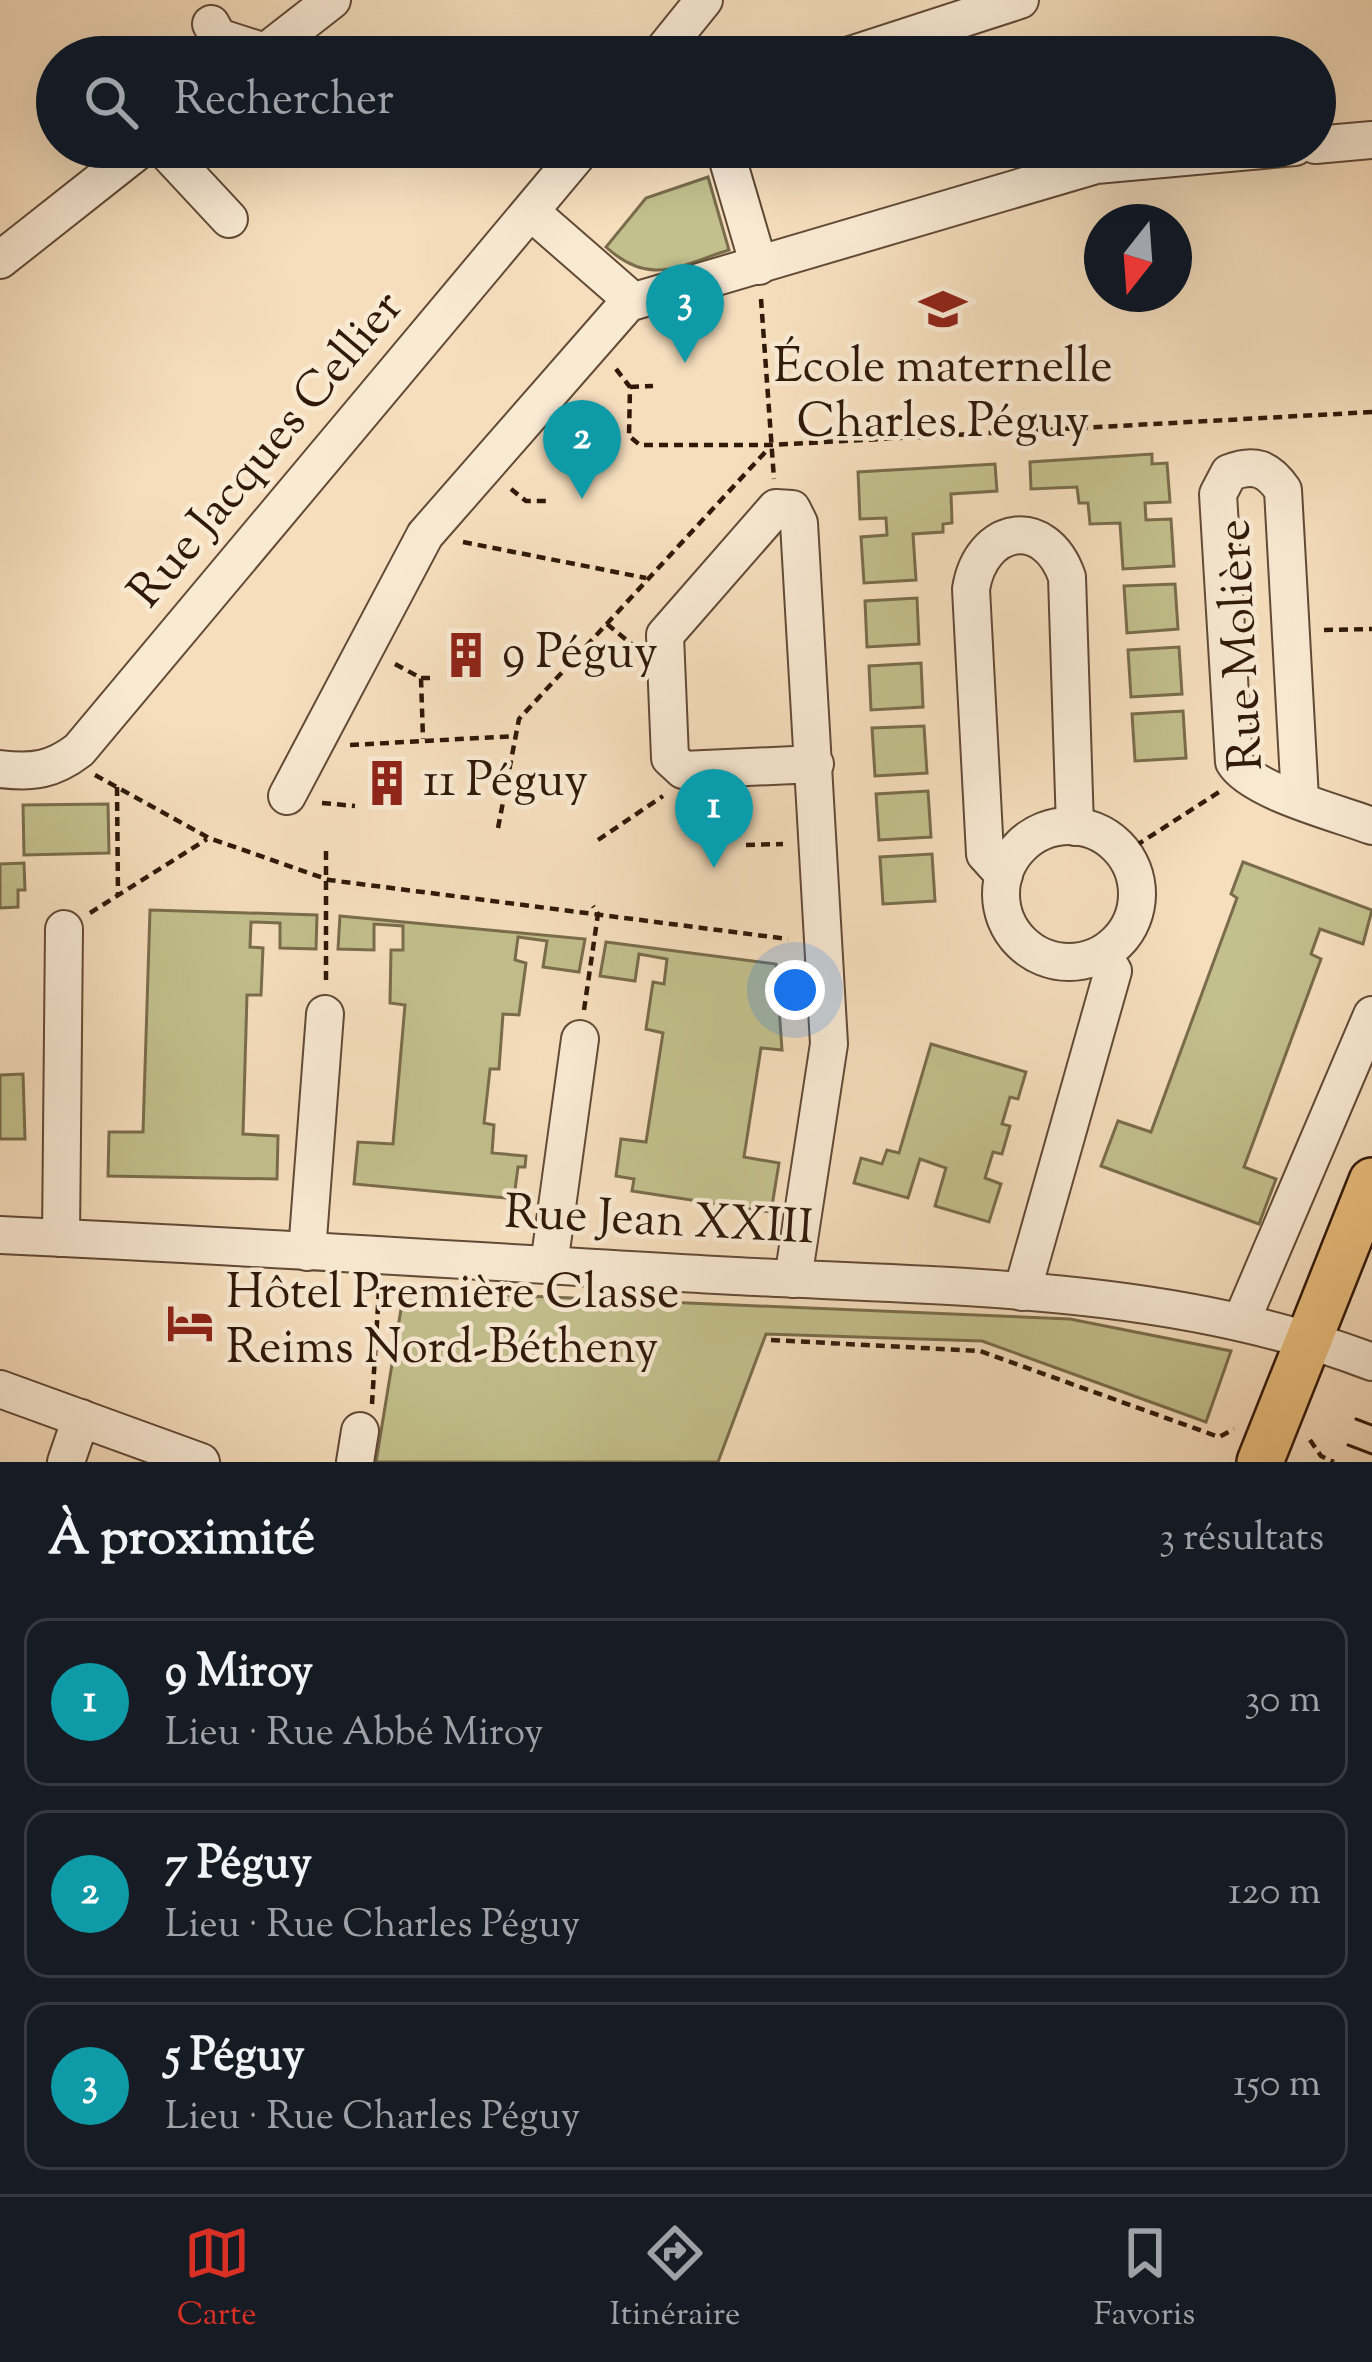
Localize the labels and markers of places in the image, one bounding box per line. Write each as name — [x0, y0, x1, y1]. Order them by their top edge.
pin: 3 — [646, 264, 724, 363]
school or university icon: École maternelle Charles Péguy — [918, 284, 968, 334]
place label: École maternelle Charles Péguy — [773, 335, 1113, 459]
pin: 2 — [543, 400, 621, 499]
place label: 9 Péguy — [502, 621, 658, 690]
building icon: 9 Péguy — [441, 630, 491, 680]
place label: 11 Péguy — [423, 749, 588, 818]
building icon: 11 Péguy — [362, 758, 412, 808]
pin: 1 — [675, 769, 753, 868]
place label: Hôtel Première Classe Reims Nord-Bétheny — [226, 1261, 679, 1385]
hotel icon: Hôtel Première Classe Reims Nord-Bétheny — [165, 1298, 215, 1348]

